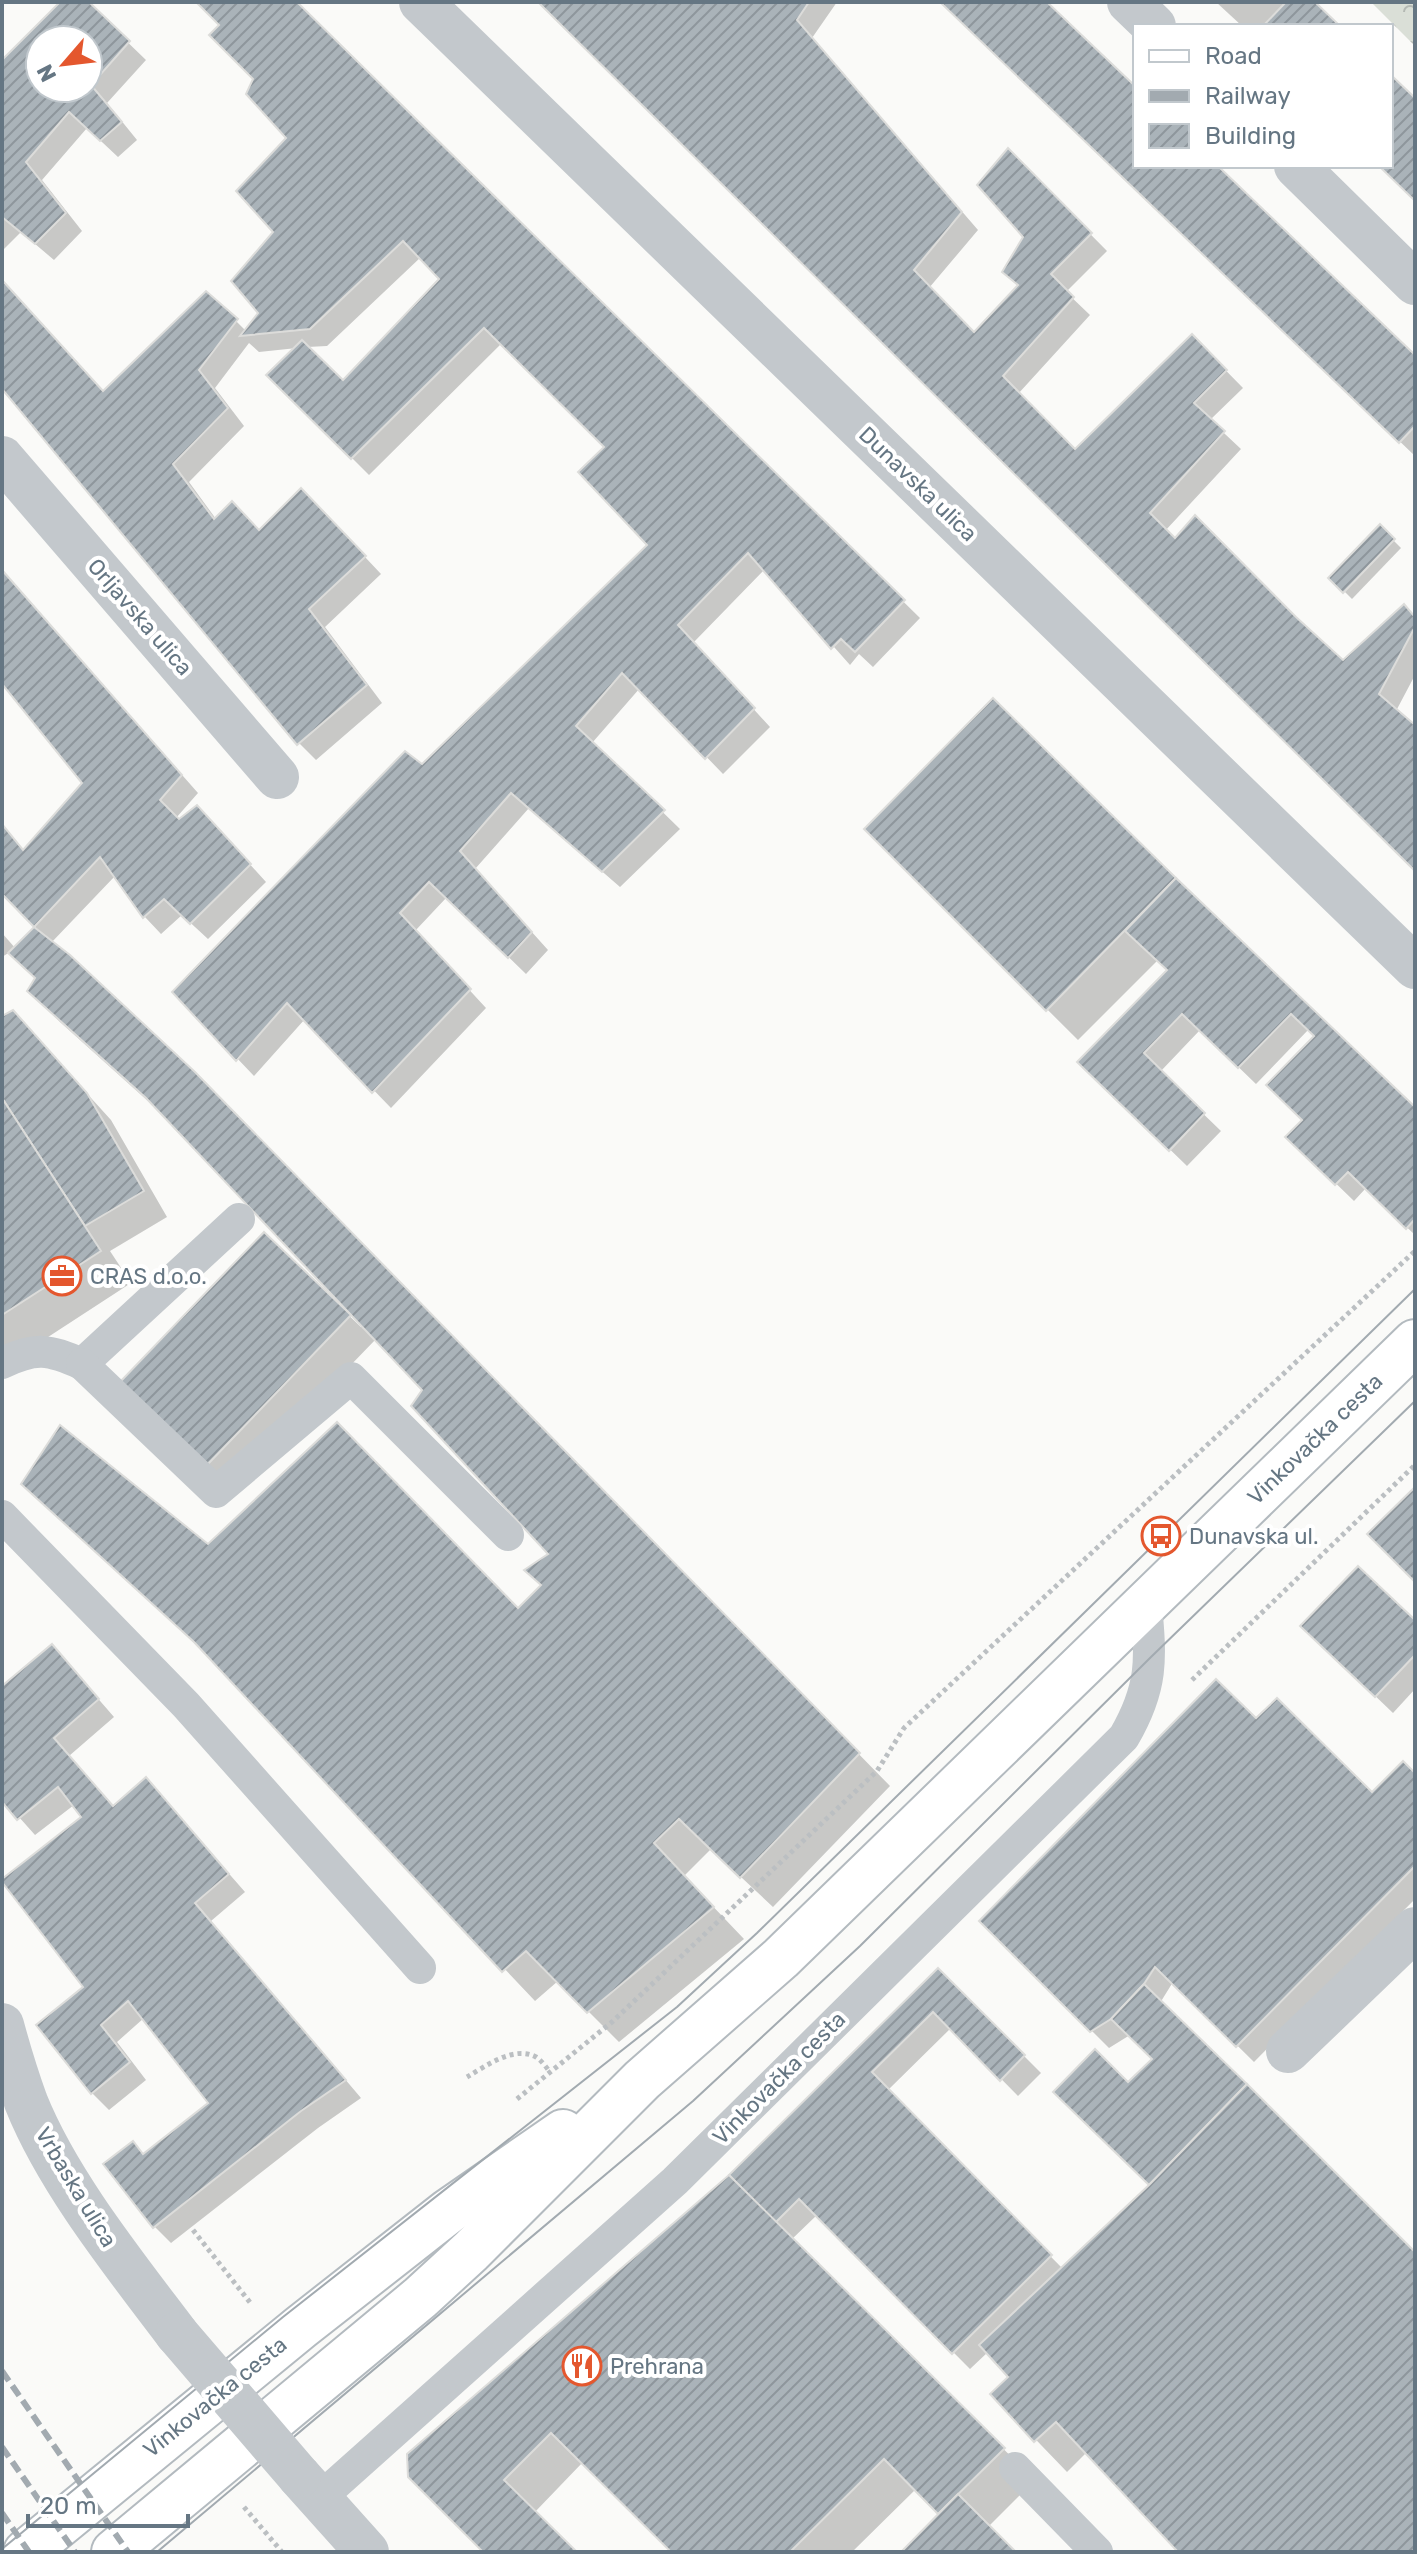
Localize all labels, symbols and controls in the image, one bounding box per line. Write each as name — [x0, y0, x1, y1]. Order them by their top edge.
north arrow — [24, 24, 104, 104]
legend — [1133, 24, 1393, 168]
text: Road — [1205, 42, 1262, 70]
text: N — [31, 60, 62, 86]
text: Railway — [1205, 82, 1291, 110]
text: Building — [1205, 122, 1296, 150]
street label: Dunavska ulica — [853, 421, 983, 547]
street label: Orljavska ulica — [82, 553, 198, 681]
office icon: CRAS d.o.o. — [41, 1255, 83, 1297]
place label: CRAS d.o.o. — [90, 1263, 207, 1290]
street label: Vinkovačka cesta — [1242, 1368, 1388, 1510]
bus stop icon: Dunavska ul. — [1140, 1515, 1182, 1557]
place label: Dunavska ul. — [1189, 1523, 1319, 1550]
street label: Vinkovačka cesta — [707, 2006, 851, 2150]
street label: Vrbaska ulica — [30, 2122, 122, 2252]
street label: Vinkovačka cesta — [138, 2331, 292, 2463]
restaurant icon: Prehrana — [561, 2345, 603, 2387]
place label: Prehrana — [610, 2353, 704, 2380]
scale bar — [28, 2478, 188, 2528]
text: 20 m — [40, 2492, 97, 2520]

